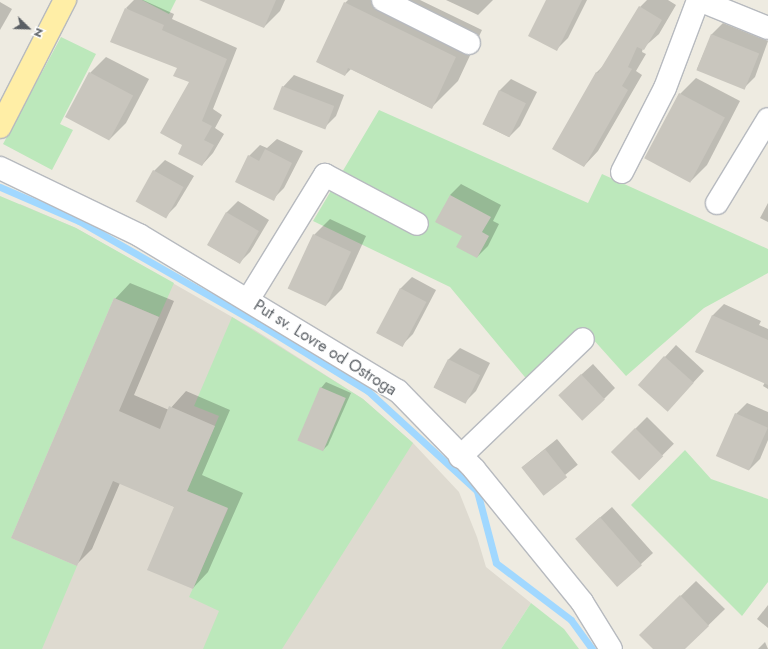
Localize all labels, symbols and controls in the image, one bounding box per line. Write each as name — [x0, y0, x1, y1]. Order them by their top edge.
north arrow — [8, 8, 48, 48]
text: N — [30, 26, 48, 40]
street label: Put sv. Lovre od Ostroga — [250, 296, 400, 400]

